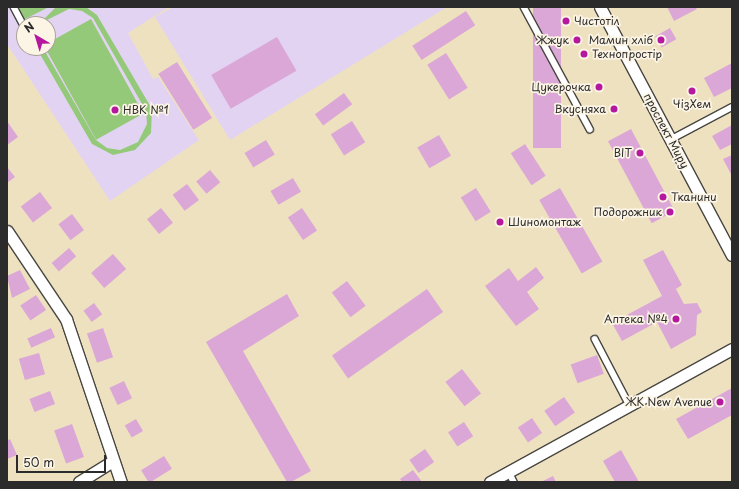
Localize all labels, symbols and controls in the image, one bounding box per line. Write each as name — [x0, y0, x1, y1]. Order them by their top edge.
place label: Чистотіл — [574, 14, 620, 28]
north arrow — [16, 16, 56, 56]
marker: Чистотіл — [561, 16, 571, 26]
text: N — [20, 18, 38, 36]
place label: Жжук — [536, 33, 569, 47]
place label: Мамин хліб — [589, 33, 653, 47]
marker: Жжук — [572, 35, 582, 45]
marker: Мамин хліб — [656, 35, 666, 45]
place label: Технопростір — [592, 47, 662, 61]
marker: Технопростір — [579, 49, 589, 59]
place label: Цукерочка — [531, 80, 591, 94]
marker: Цукерочка — [594, 82, 604, 92]
marker: ЧізХем — [687, 86, 697, 96]
street label: проспект Миру — [641, 91, 691, 171]
place label: ЧізХем — [673, 97, 711, 111]
place label: Вкусняха — [555, 102, 606, 116]
place label: НВК №1 — [123, 103, 168, 117]
marker: Вкусняха — [609, 104, 619, 114]
marker: НВК №1 — [110, 105, 120, 115]
place label: ВІТ — [614, 146, 632, 160]
marker: ВІТ — [635, 148, 645, 158]
place label: Тканини — [671, 190, 717, 204]
marker: Тканини — [658, 192, 668, 202]
place label: Подорожник — [594, 205, 662, 219]
marker: Подорожник — [665, 207, 675, 217]
place label: Шиномонтаж — [508, 215, 581, 229]
marker: Шиномонтаж — [495, 217, 505, 227]
place label: Аптека №4 — [604, 312, 668, 326]
marker: Аптека №4 — [671, 314, 681, 324]
place label: ЖК New Avenue — [625, 395, 712, 409]
marker: ЖК New Avenue — [715, 397, 725, 407]
scale bar — [18, 447, 108, 473]
text: 50 m — [23, 453, 54, 471]

